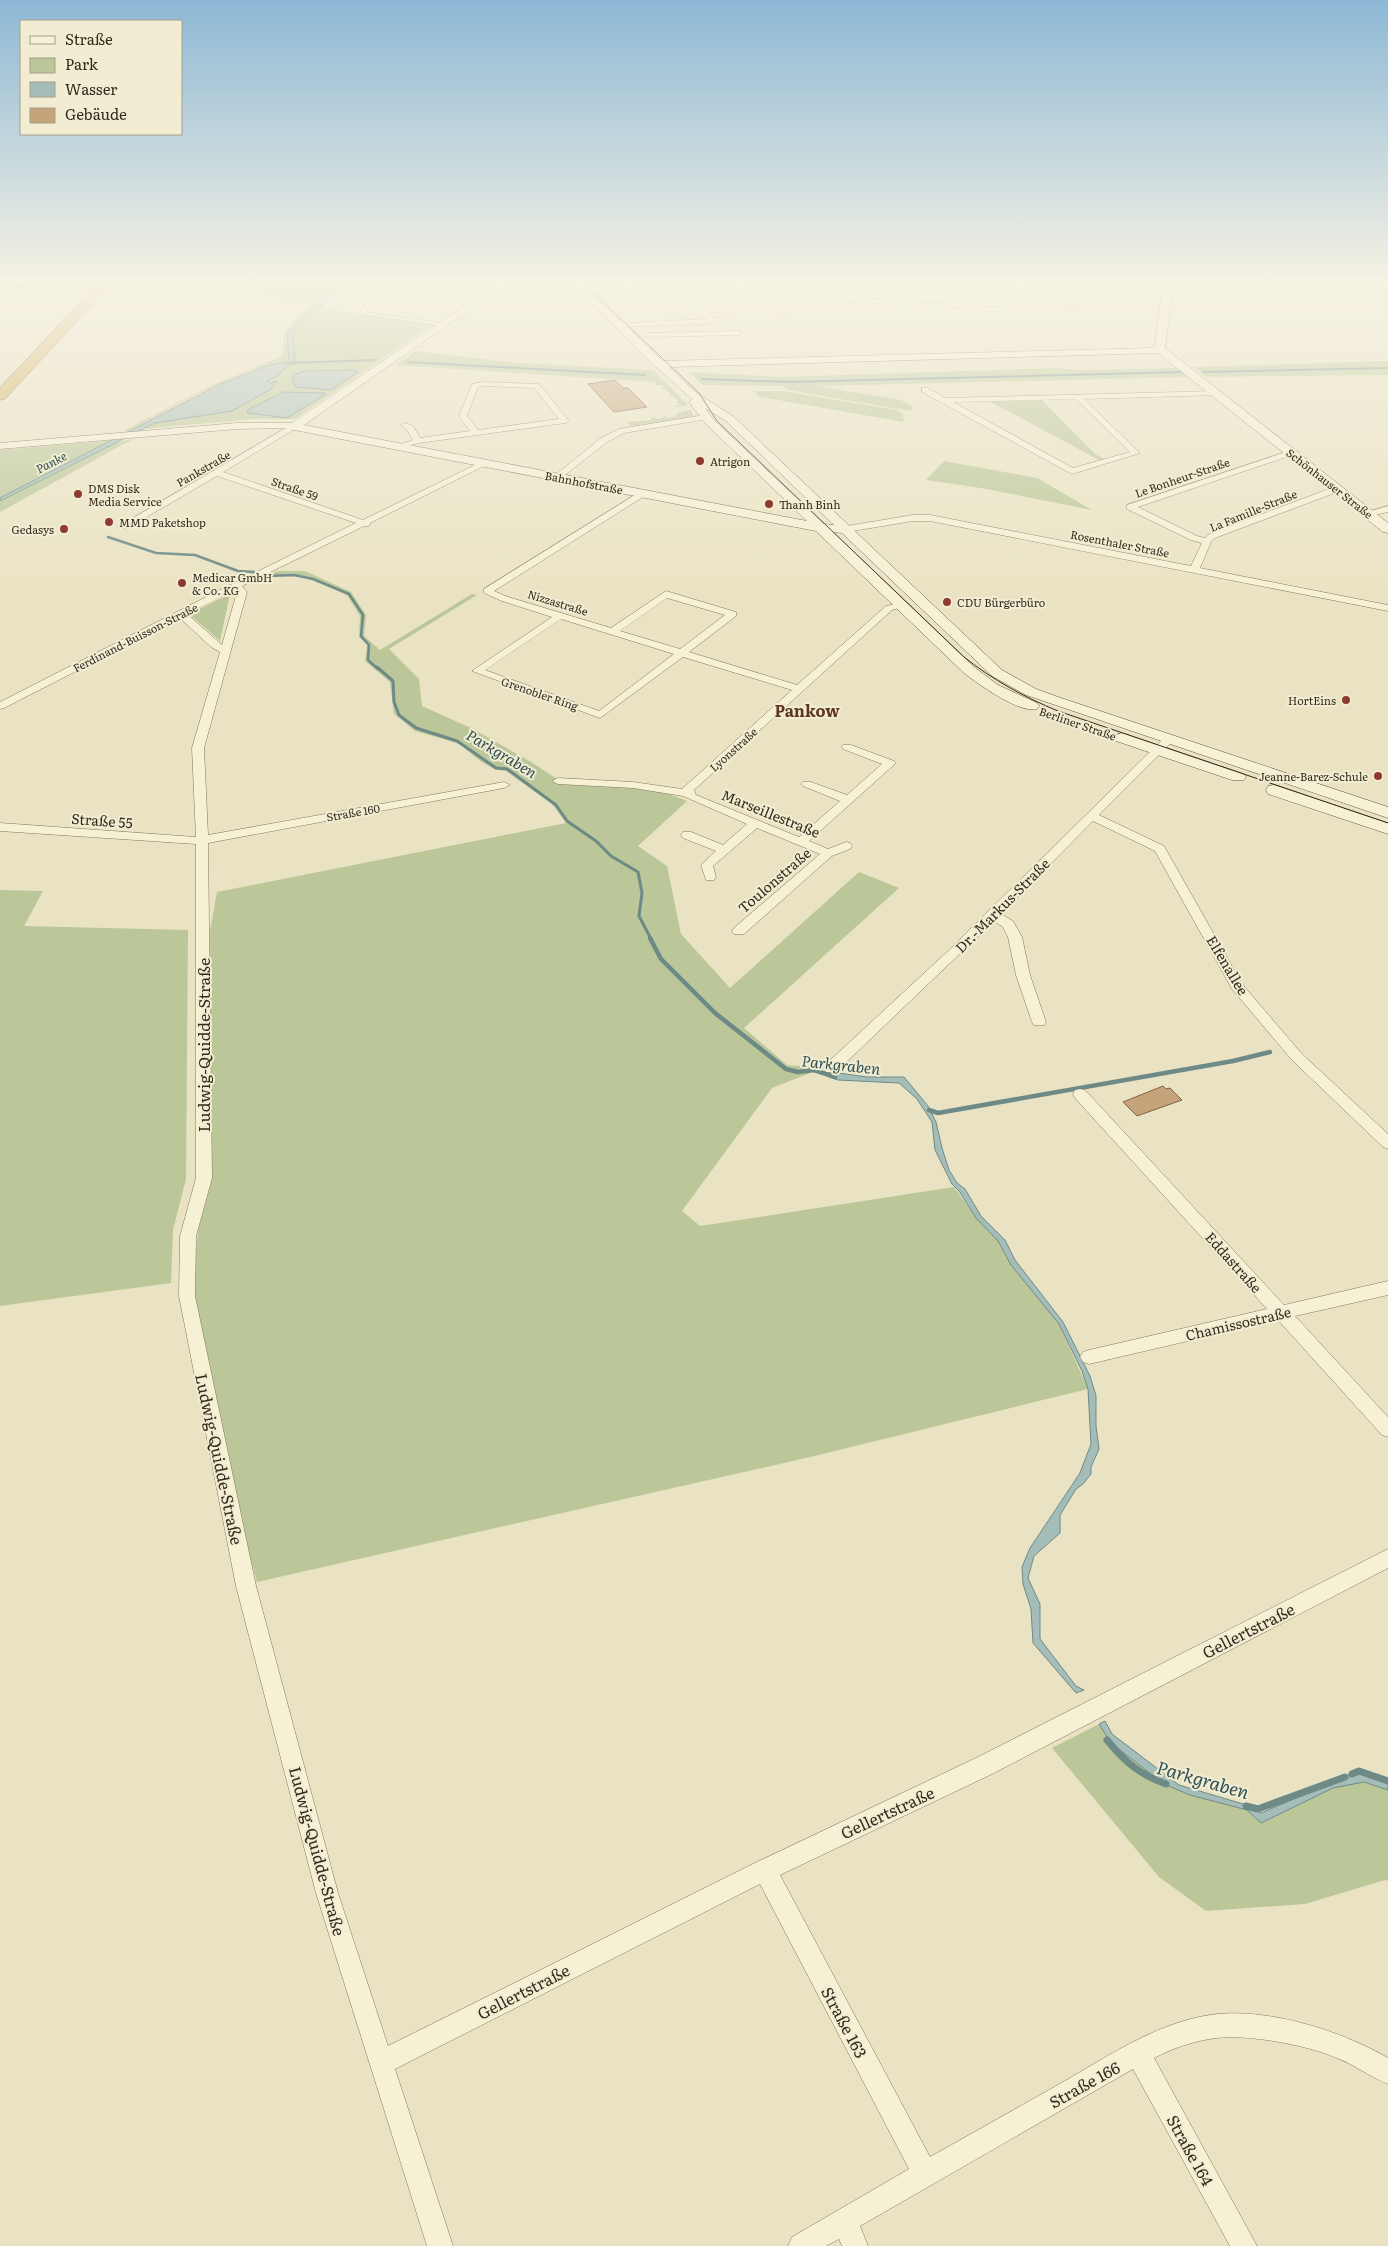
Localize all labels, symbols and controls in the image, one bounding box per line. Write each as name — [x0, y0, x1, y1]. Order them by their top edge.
legend — [20, 20, 182, 135]
text: Straße — [65, 27, 113, 50]
text: Park — [65, 52, 99, 75]
text: Wasser — [65, 77, 117, 100]
text: Gebäude — [65, 102, 127, 125]
street label: Schönhauser Straße — [1283, 444, 1377, 522]
water label: Panke — [32, 446, 70, 477]
street label: Pankstraße — [173, 446, 233, 490]
place label: Atrigon — [710, 453, 750, 469]
street label: Le Bonheur-Straße — [1132, 453, 1232, 501]
marker: Atrigon — [694, 455, 706, 467]
street label: Bahnhofstraße — [544, 467, 624, 497]
street label: Straße 59 — [269, 473, 321, 504]
place label: DMS Disk Media Service — [88, 480, 162, 509]
street label: La Famille-Straße — [1207, 485, 1299, 535]
marker: DMS Disk Media Service — [72, 488, 84, 500]
place label: Thanh Binh — [779, 496, 841, 512]
marker: Thanh Binh — [763, 498, 775, 510]
place label: MMD Paketshop — [119, 514, 206, 530]
marker: MMD Paketshop — [103, 516, 115, 528]
place label: Gedasys — [12, 521, 54, 537]
marker: Gedasys — [58, 523, 70, 535]
street label: Rosenthaler Straße — [1069, 526, 1171, 561]
place label: Medicar GmbH & Co. KG — [192, 569, 272, 598]
marker: Medicar GmbH & Co. KG — [176, 577, 188, 589]
street label: Nizzastraße — [526, 585, 590, 619]
place label: CDU Bürgerbüro — [957, 594, 1045, 610]
marker: CDU Bürgerbüro — [941, 596, 953, 608]
street label: Ferdinand-Buisson-Straße — [70, 598, 201, 676]
street label: Grenobler Ring — [499, 672, 581, 714]
place label: HortEins — [1288, 692, 1336, 708]
marker: HortEins — [1340, 694, 1352, 706]
district label: Pankow — [774, 698, 840, 722]
street label: Berliner Straße — [1037, 702, 1119, 744]
water label: Parkgraben — [462, 723, 542, 783]
street label: Lyonstraße — [706, 723, 761, 775]
place label: Jeanne-Barez-Schule — [1259, 768, 1368, 784]
marker: Jeanne-Barez-Schule — [1372, 770, 1384, 782]
street label: Marseillestraße — [719, 784, 823, 842]
street label: Straße 160 — [325, 799, 381, 825]
street label: Straße 55 — [71, 808, 133, 832]
street label: Toulonstraße — [733, 843, 815, 917]
street label: Dr.-Markus-Straße — [950, 853, 1054, 957]
street label: Elfenallee — [1202, 931, 1254, 999]
street label: Ludwig-Quidde-Straße — [191, 958, 215, 1132]
water label: Parkgraben — [800, 1048, 882, 1080]
street label: Eddastraße — [1201, 1227, 1267, 1297]
street label: Chamissostraße — [1183, 1301, 1293, 1345]
street label: Ludwig-Quidde-Straße — [190, 1371, 250, 1547]
street label: Gellertstraße — [1198, 1596, 1298, 1664]
water label: Parkgraben — [1154, 1753, 1253, 1805]
street label: Ludwig-Quidde-Straße — [284, 1764, 352, 1938]
street label: Gellertstraße — [836, 1780, 938, 1844]
street label: Gellertstraße — [473, 1957, 573, 2025]
street label: Straße 163 — [816, 1982, 874, 2062]
street label: Straße 166 — [1044, 2054, 1124, 2113]
street label: Straße 164 — [1162, 2110, 1220, 2190]

